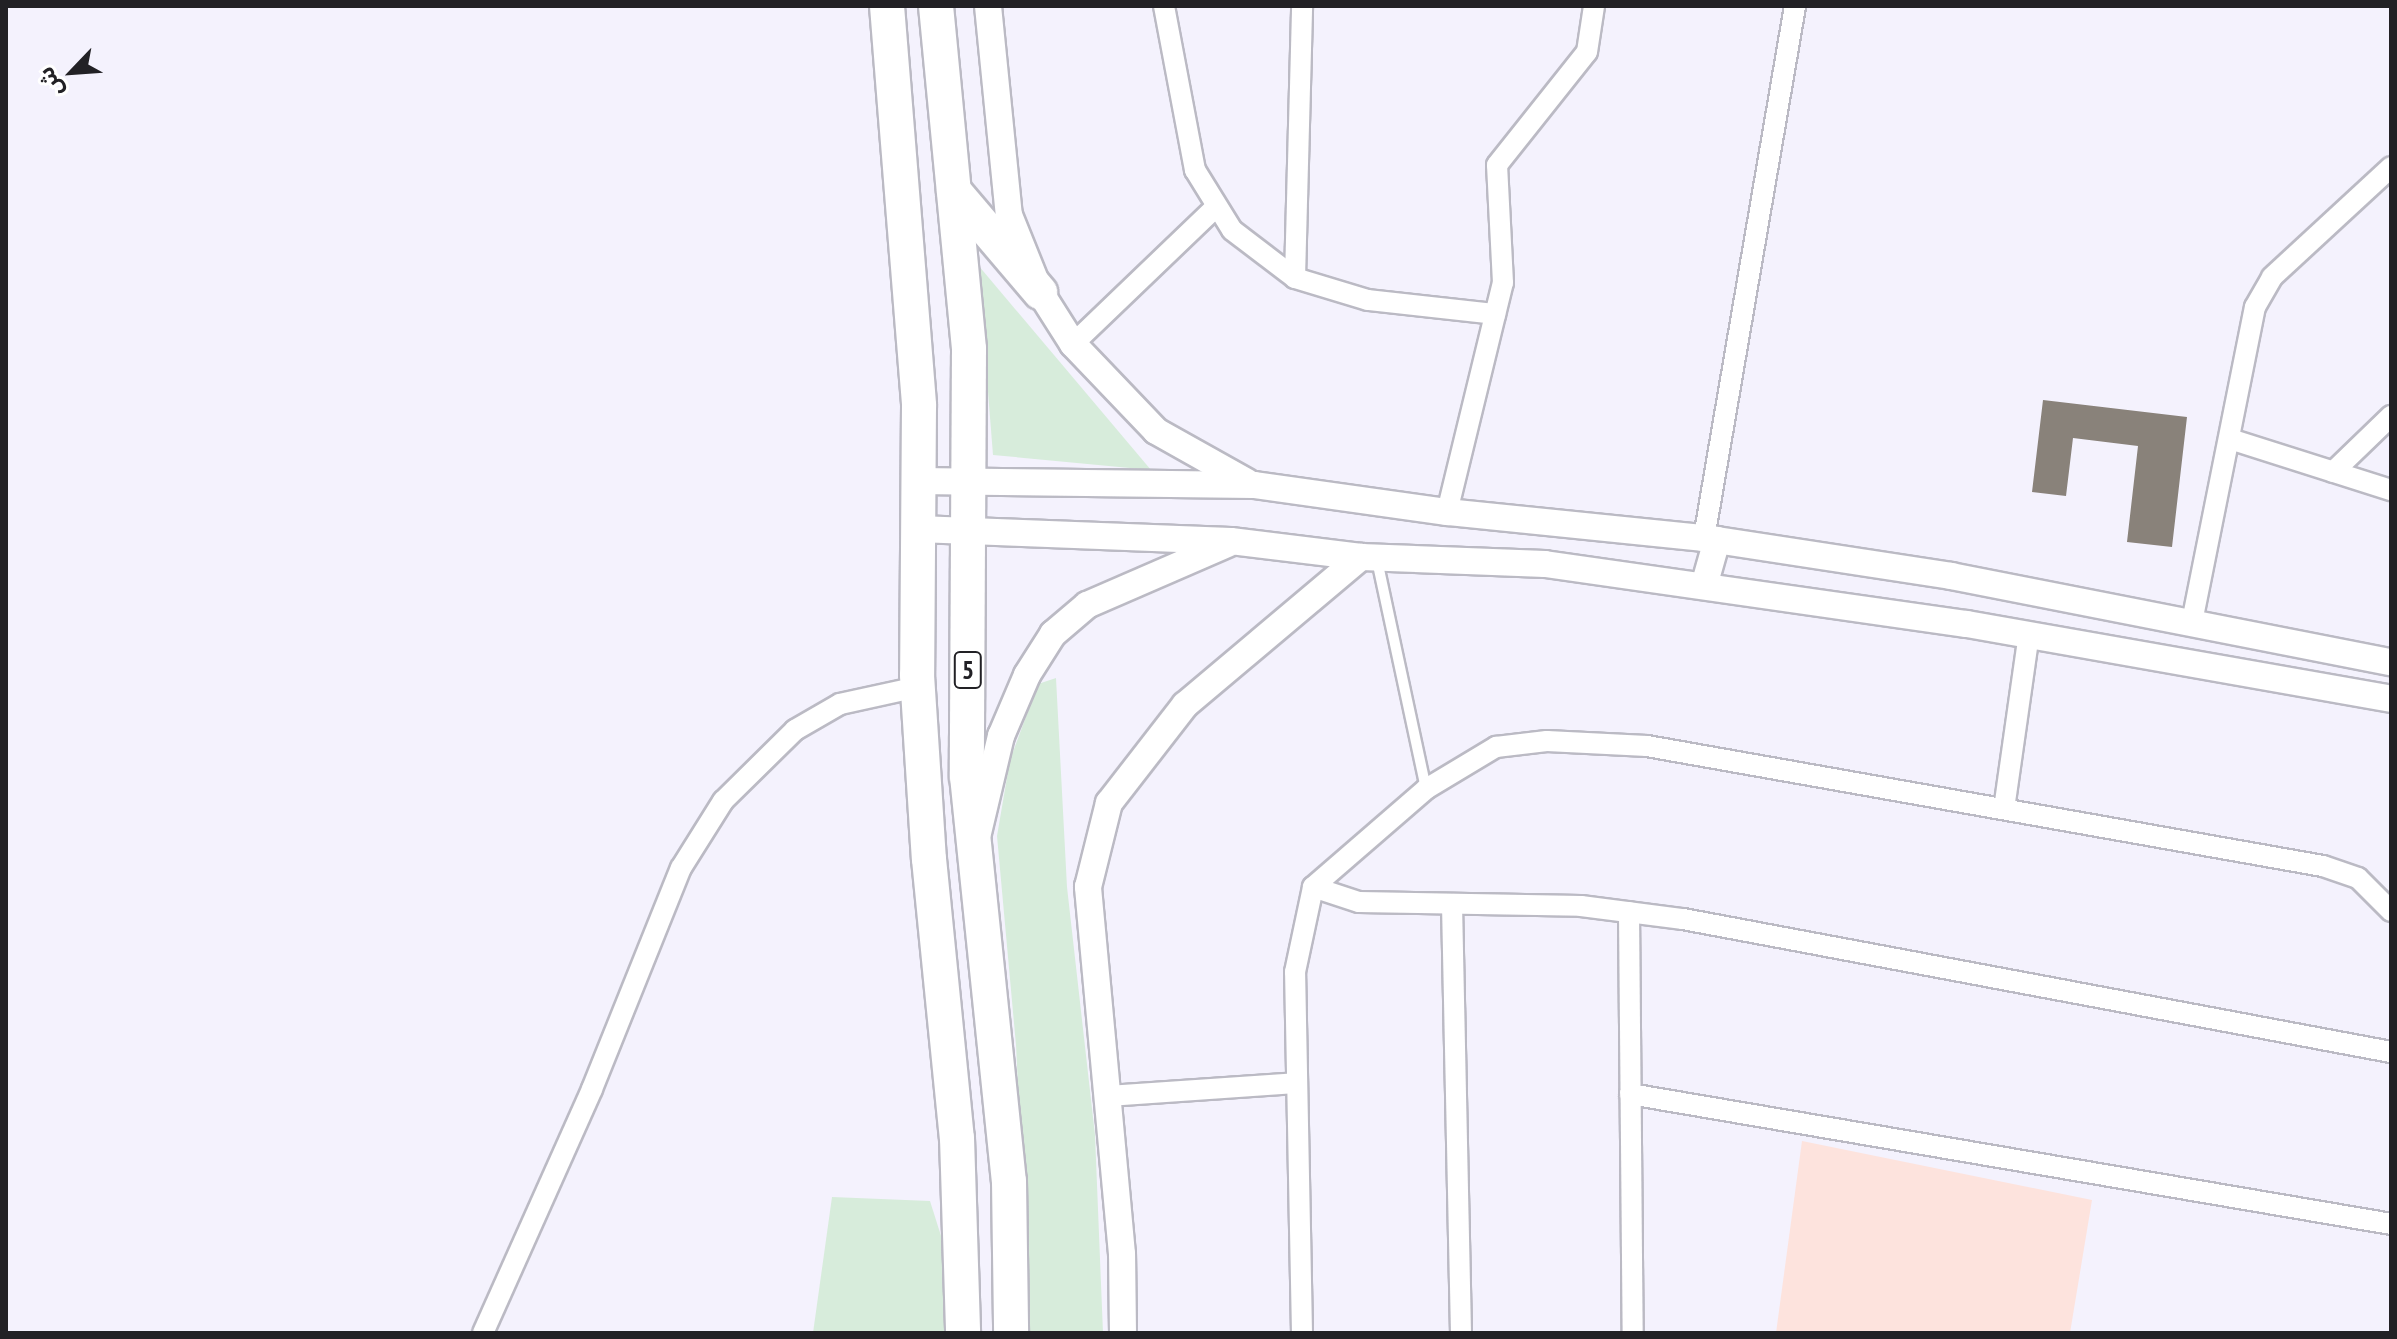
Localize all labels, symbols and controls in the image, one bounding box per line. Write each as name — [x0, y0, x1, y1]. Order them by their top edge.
north arrow — [32, 32, 112, 112]
text: ش — [31, 63, 69, 102]
road number: 5 — [952, 648, 984, 692]

